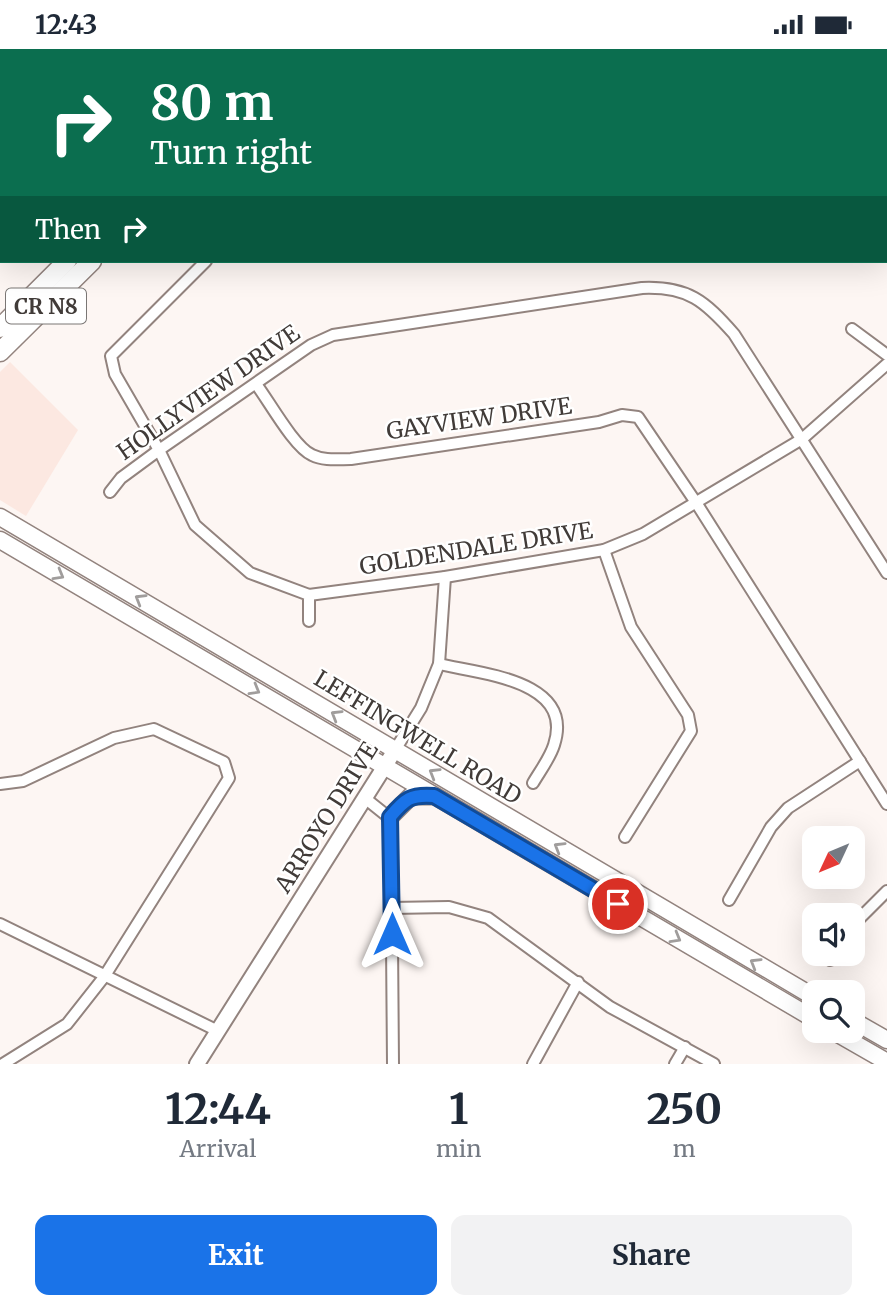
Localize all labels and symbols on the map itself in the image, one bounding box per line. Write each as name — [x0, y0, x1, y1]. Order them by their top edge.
road number: CR N8 — [6, 289, 86, 323]
street label: HOLLYVIEW DRIVE — [111, 318, 305, 466]
street label: GAYVIEW DRIVE — [385, 391, 574, 445]
street label: GOLDENDALE DRIVE — [357, 515, 595, 581]
one-way arrow — [51, 566, 64, 579]
one-way arrow — [134, 595, 147, 608]
street label: LEFFINGWELL ROAD — [309, 664, 527, 810]
one-way arrow — [247, 682, 260, 695]
one-way arrow — [330, 710, 343, 723]
street label: ARROYO DRIVE — [268, 736, 384, 899]
one-way arrow — [428, 768, 441, 781]
north arrow — [802, 826, 864, 889]
one-way arrow — [554, 842, 567, 855]
pin — [588, 874, 648, 934]
position arrow — [355, 897, 429, 971]
one-way arrow — [668, 930, 681, 943]
one-way arrow — [750, 958, 763, 971]

